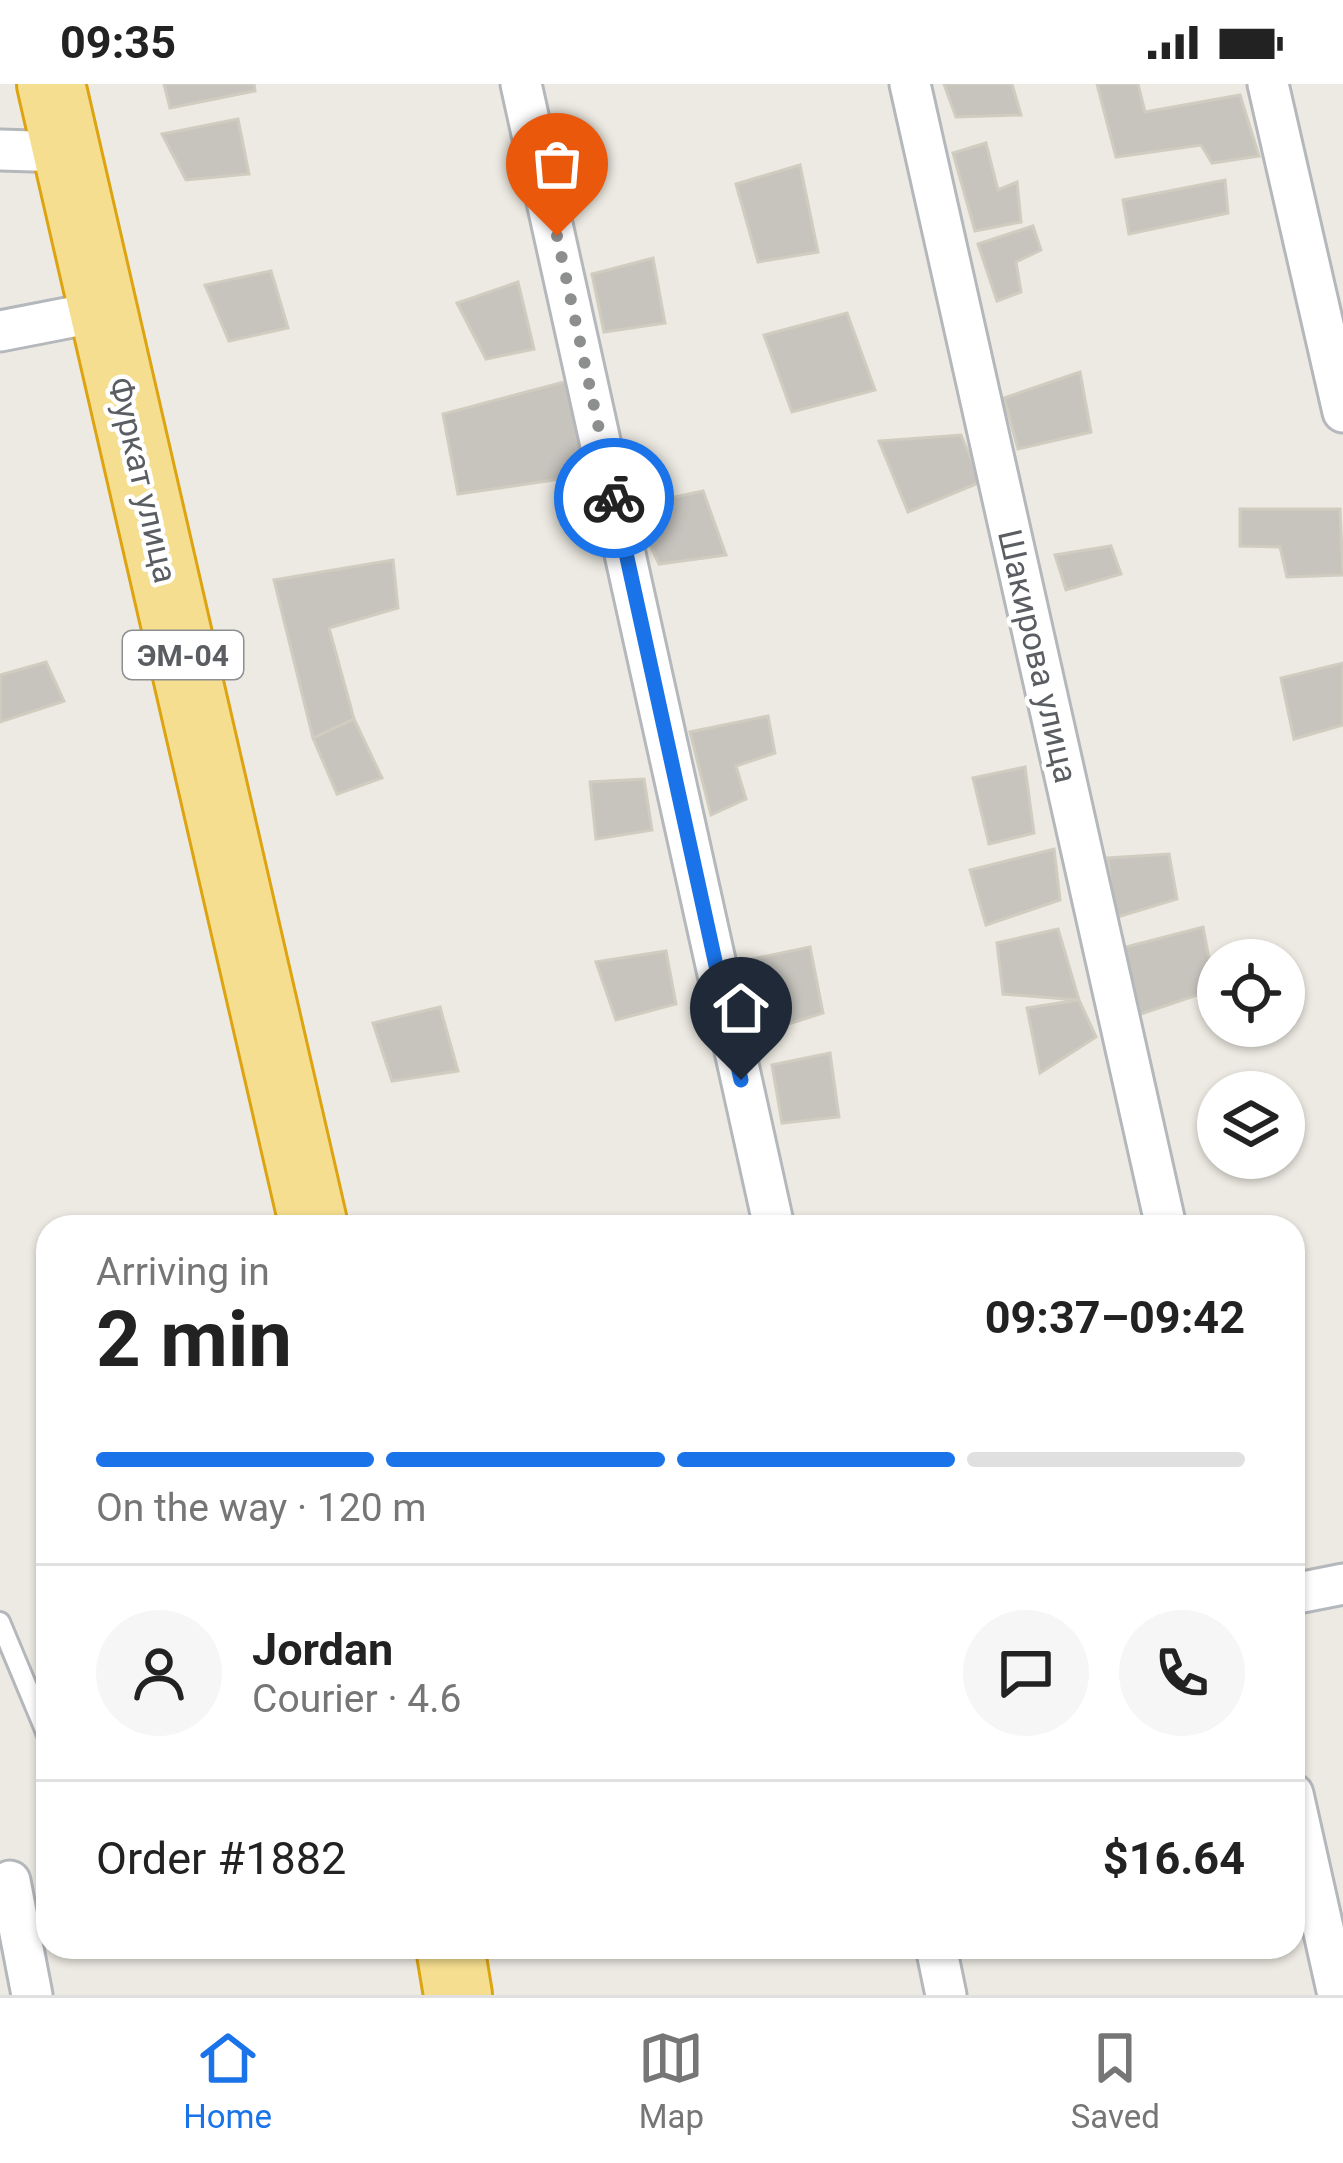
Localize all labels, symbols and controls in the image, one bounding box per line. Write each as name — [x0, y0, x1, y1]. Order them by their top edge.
text: 09:35 — [60, 16, 176, 69]
pin — [506, 113, 608, 236]
icon: bag — [524, 131, 590, 197]
street label: Фуркат улица — [100, 373, 186, 587]
courier — [554, 438, 674, 558]
icon: bike — [581, 465, 647, 531]
street label: Шакирова улица — [990, 526, 1086, 786]
road number: ЭМ-04 — [123, 631, 243, 679]
map controls — [1197, 939, 1305, 1179]
button: locate — [1197, 939, 1305, 1047]
pin — [690, 957, 792, 1080]
icon: home — [708, 975, 774, 1041]
button: layers — [1197, 1071, 1305, 1179]
text: Arriving in — [96, 1249, 270, 1295]
text: 09:37–09:42 — [985, 1291, 1245, 1344]
text: 2 min — [96, 1294, 292, 1385]
text: On the way · 120 m — [96, 1485, 427, 1531]
button: person — [96, 1610, 222, 1736]
button: chat — [963, 1610, 1089, 1736]
button: phone — [1119, 1610, 1245, 1736]
text: Jordan — [252, 1623, 393, 1676]
text: Courier · 4.6 — [252, 1676, 461, 1722]
text: Order #1882 — [96, 1832, 346, 1885]
text: $16.64 — [1103, 1832, 1245, 1885]
tab: Home — [183, 2025, 272, 2136]
tab: Map — [638, 2025, 704, 2136]
tab: Saved — [1071, 2025, 1160, 2136]

